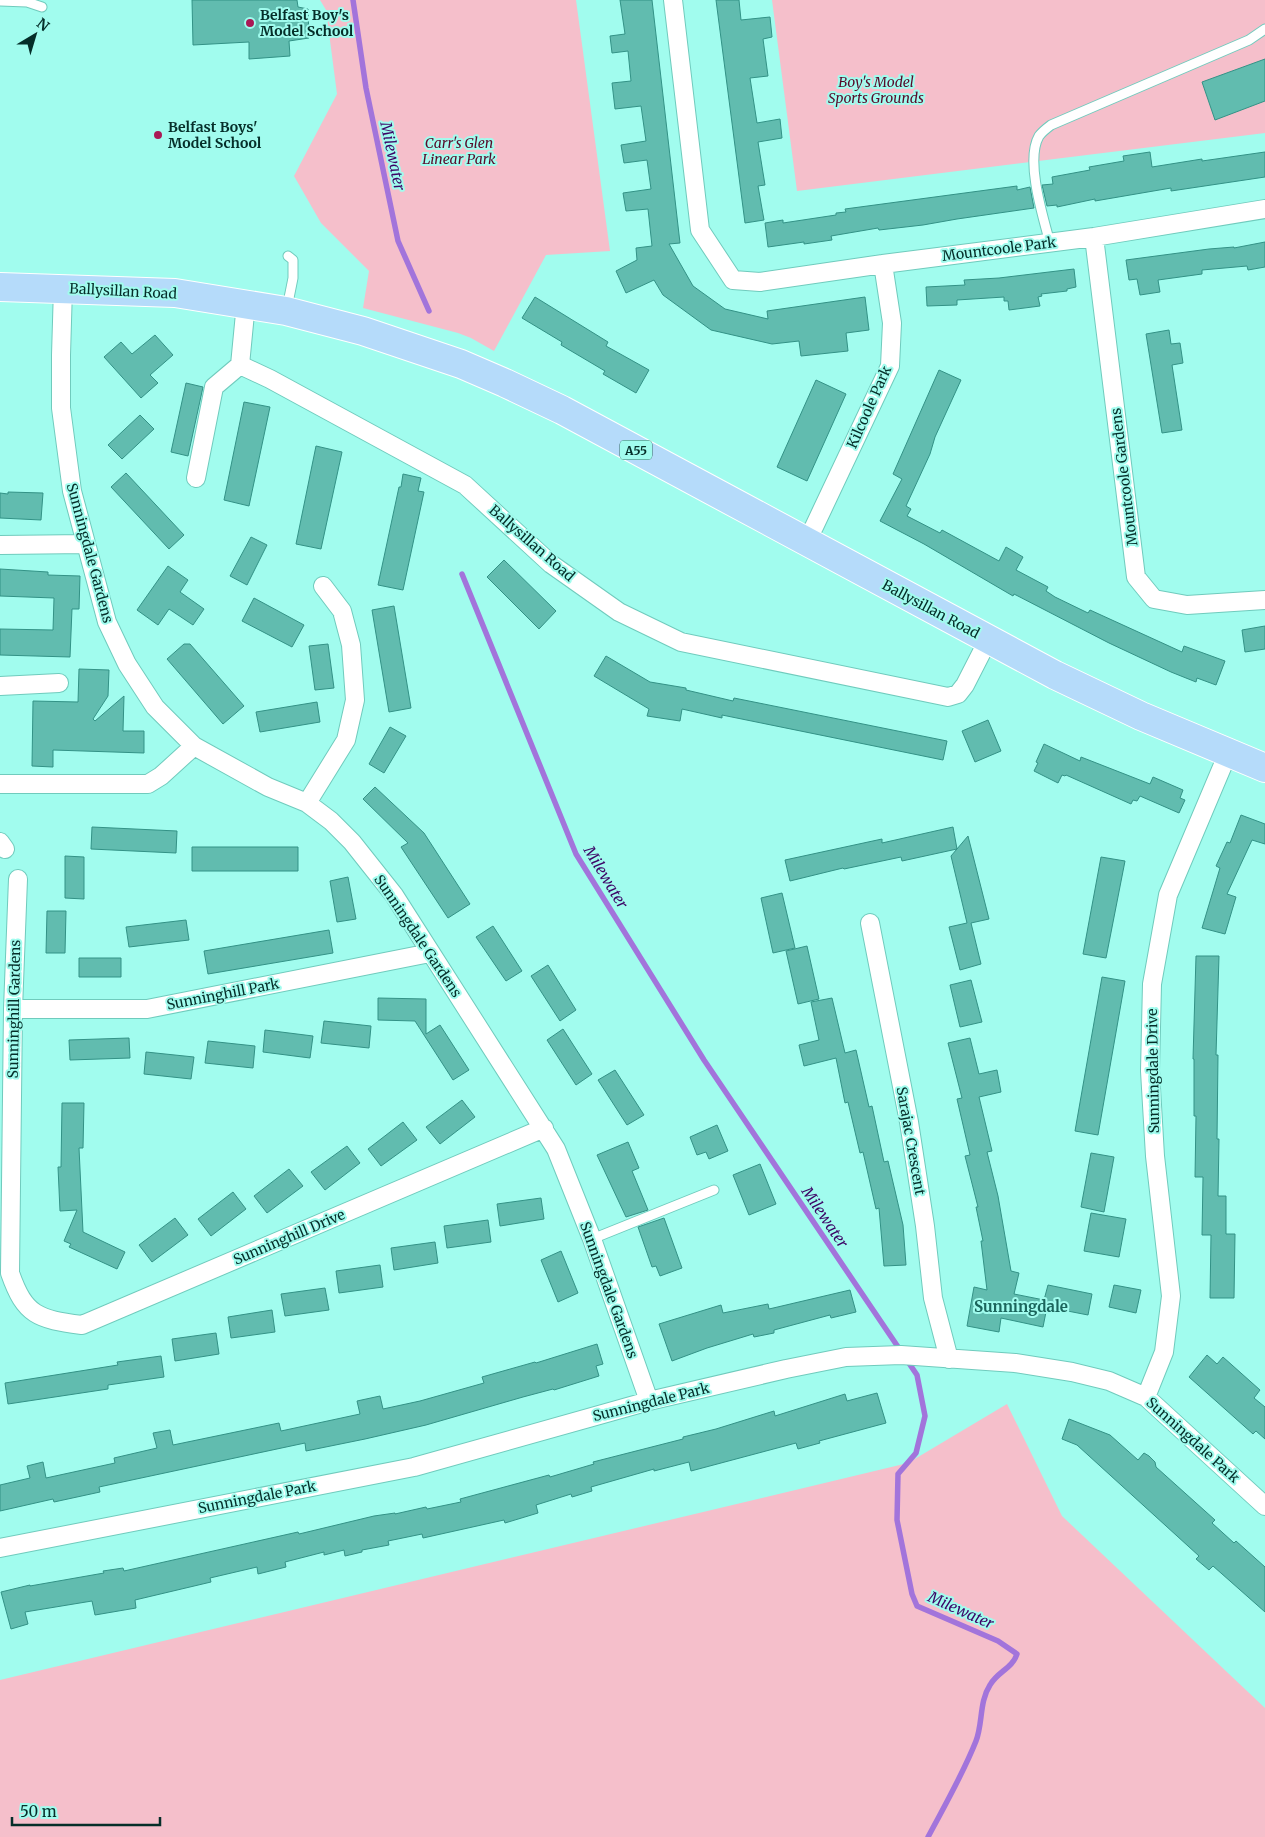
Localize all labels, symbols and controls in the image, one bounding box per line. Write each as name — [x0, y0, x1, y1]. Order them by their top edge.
place label: Belfast Boy's Model School — [260, 6, 354, 40]
north arrow — [10, 10, 60, 60]
text: N — [33, 14, 53, 35]
marker: Belfast Boy's Model School — [244, 17, 256, 29]
park label: Boy's Model Sports Grounds — [828, 73, 924, 107]
place label: Belfast Boys' Model School — [168, 118, 262, 152]
water label: Milewater — [376, 119, 410, 193]
marker: Belfast Boys' Model School — [152, 129, 164, 141]
park label: Carr's Glen Linear Park — [422, 134, 496, 168]
street label: Mountcoole Park — [941, 233, 1057, 265]
street label: Ballysillan Road — [69, 279, 178, 303]
street label: Kilcoole Park — [843, 363, 895, 451]
street label: Mountcoole Gardens — [1107, 407, 1141, 547]
road number: A55 — [620, 440, 652, 460]
street label: Sunningdale Gardens — [63, 481, 117, 625]
street label: Ballysillan Road — [485, 501, 579, 586]
street label: Ballysillan Road — [879, 576, 983, 643]
water label: Milewater — [579, 841, 633, 913]
street label: Sunningdale Gardens — [370, 871, 466, 1001]
street label: Sunninghill Gardens — [4, 939, 24, 1078]
street label: Sunninghill Park — [165, 974, 281, 1014]
street label: Sunningdale Drive — [1143, 1008, 1163, 1134]
street label: Sarajac Crescent — [893, 1085, 929, 1197]
water label: Milewater — [797, 1182, 853, 1252]
street label: Sunninghill Drive — [230, 1205, 348, 1269]
street label: Sunningdale Gardens — [576, 1219, 642, 1361]
district label: Sunningdale — [974, 1297, 1068, 1316]
street label: Sunningdale Park — [591, 1379, 711, 1425]
street label: Sunningdale Park — [1143, 1393, 1244, 1487]
street label: Sunningdale Park — [197, 1477, 318, 1517]
water label: Milewater — [924, 1587, 998, 1633]
scale bar — [12, 1794, 160, 1826]
text: 50 m — [20, 1802, 57, 1821]

